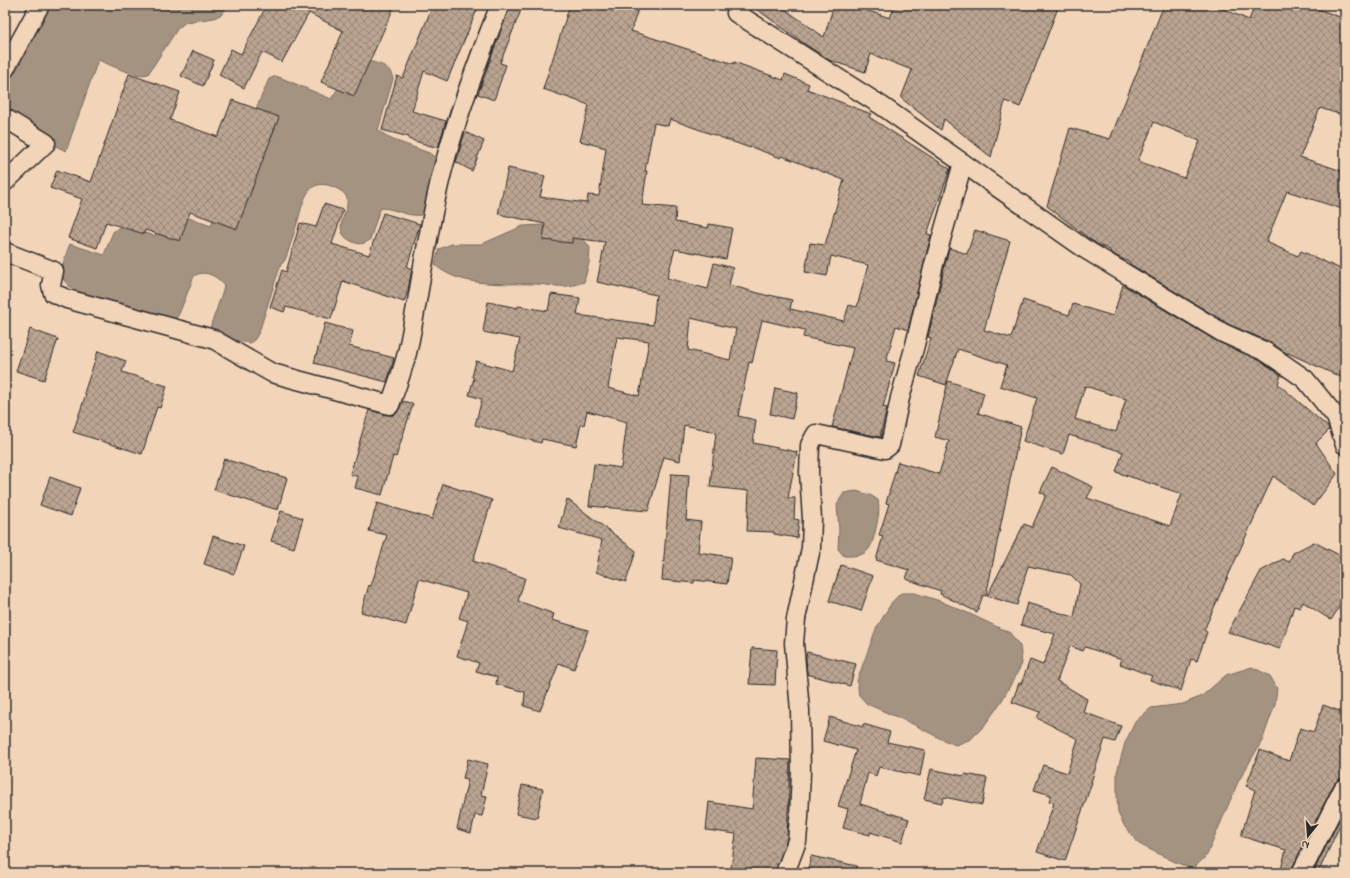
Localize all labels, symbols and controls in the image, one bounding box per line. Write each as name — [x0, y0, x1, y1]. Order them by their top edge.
north arrow — [1288, 816, 1328, 856]
text: N — [1299, 836, 1311, 853]

